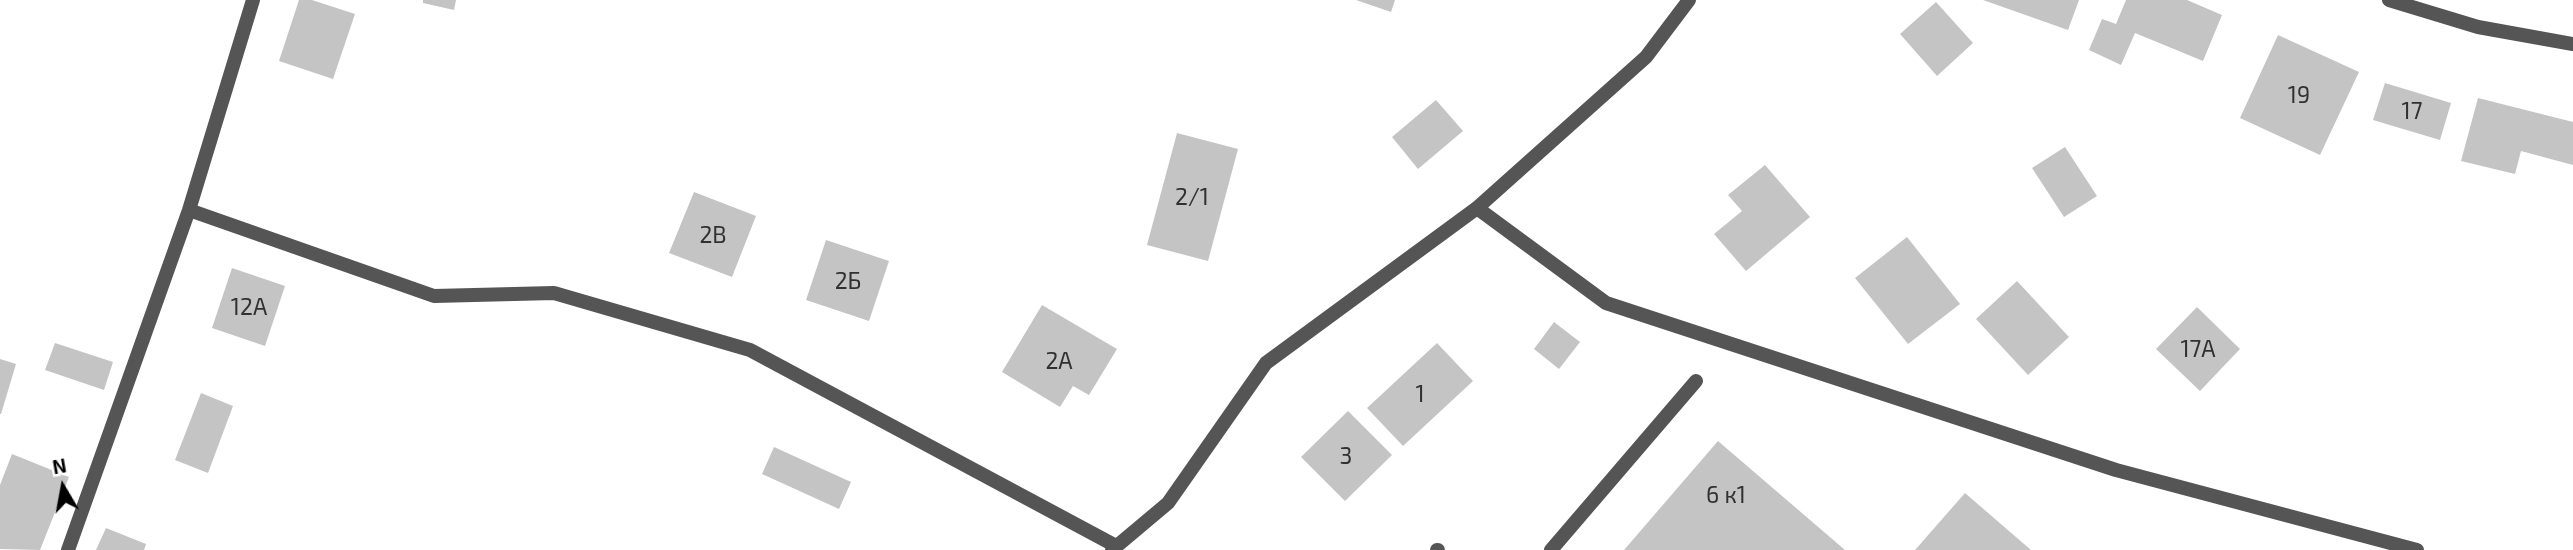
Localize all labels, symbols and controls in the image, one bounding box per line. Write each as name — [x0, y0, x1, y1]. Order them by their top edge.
house number: 19 — [2288, 81, 2310, 109]
house number: 17 — [2402, 97, 2422, 125]
house number: 2/1 — [1175, 183, 1209, 211]
house number: 2В — [699, 221, 727, 249]
house number: 2Б — [835, 267, 861, 295]
house number: 12А — [231, 293, 267, 321]
house number: 17А — [2180, 335, 2216, 363]
house number: 2А — [1045, 347, 1073, 375]
house number: 1 — [1415, 380, 1425, 408]
house number: 3 — [1340, 442, 1352, 470]
north arrow — [28, 452, 98, 522]
text: N — [51, 453, 68, 478]
house number: 6 к1 — [1706, 481, 1746, 509]

